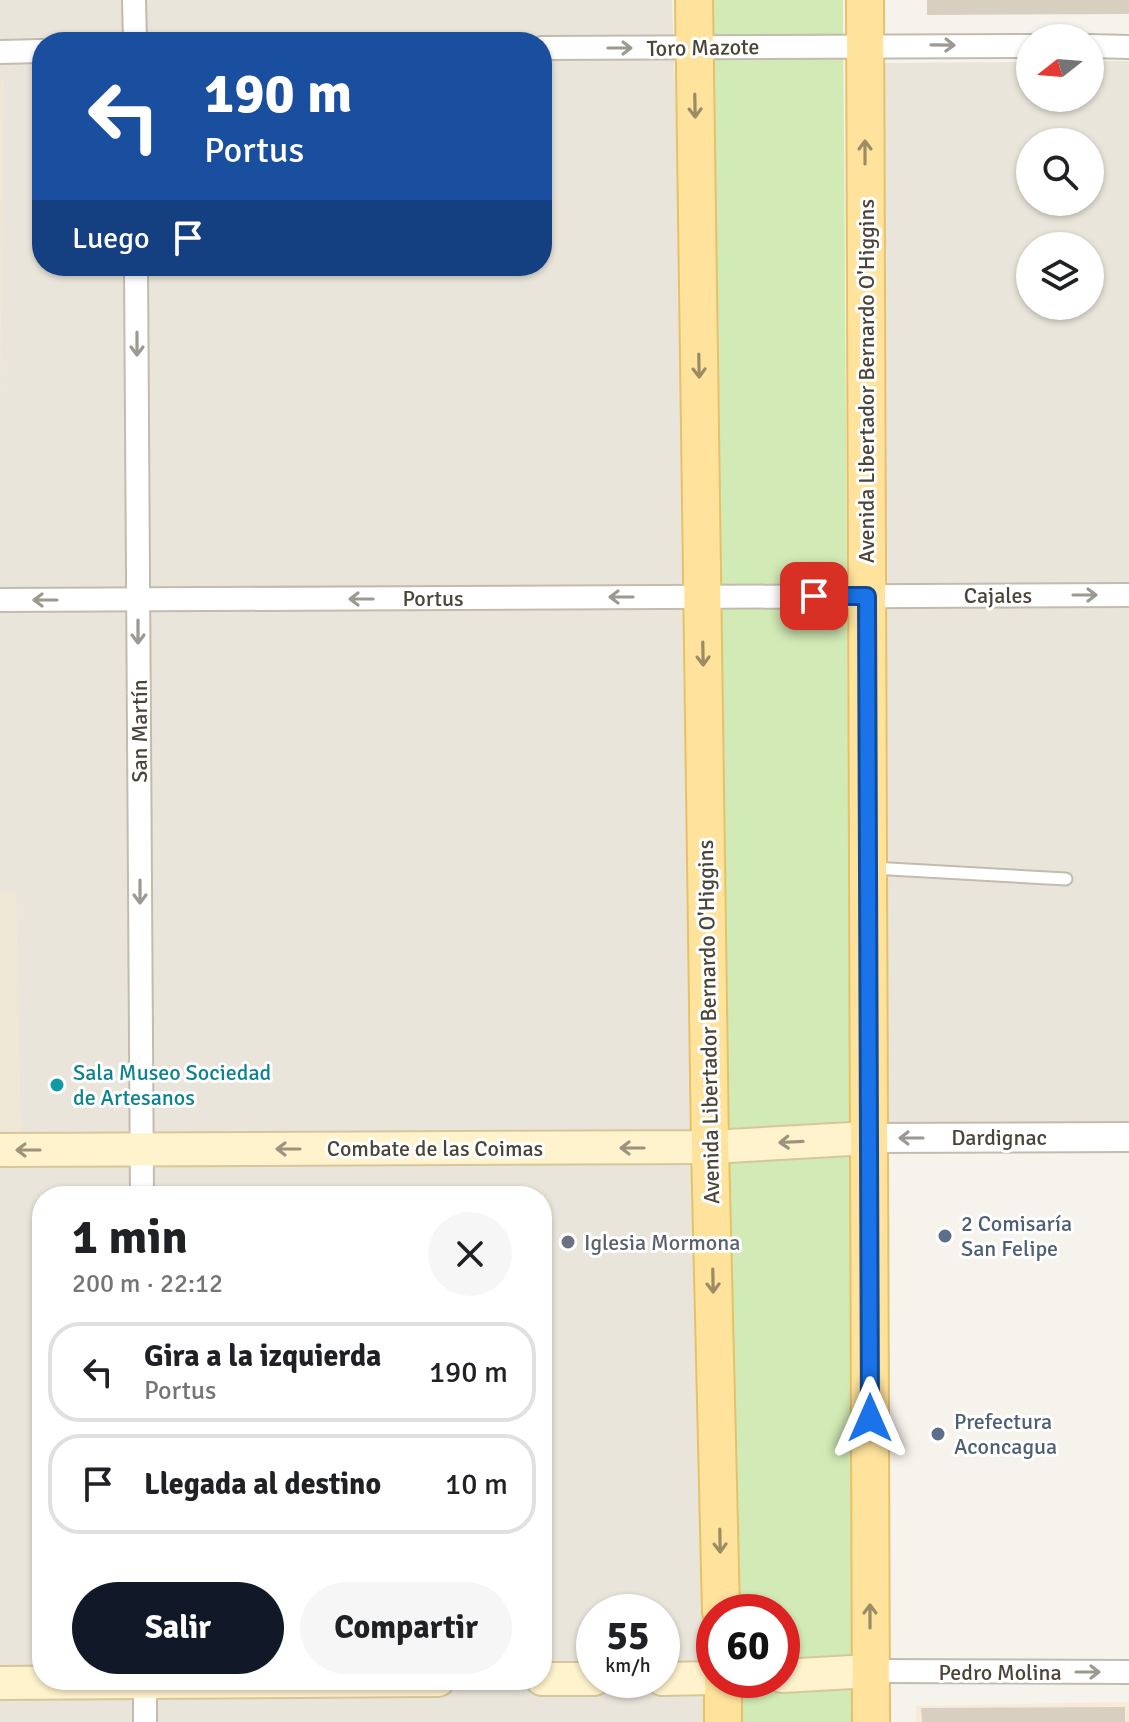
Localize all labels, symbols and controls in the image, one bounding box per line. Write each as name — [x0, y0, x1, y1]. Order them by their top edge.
north arrow — [1016, 24, 1104, 112]
map controls — [1016, 24, 1104, 320]
street label: Toro Mazote — [647, 33, 760, 62]
one-way arrow — [929, 37, 956, 53]
one-way arrow — [606, 40, 633, 56]
text: 190 m — [204, 59, 352, 128]
icon: left — [72, 64, 176, 168]
one-way arrow — [688, 92, 703, 119]
text: Portus — [204, 128, 304, 173]
button: search — [1016, 128, 1104, 216]
one-way arrow — [857, 139, 873, 166]
street label: Avenida Libertador Bernardo O'Higgins — [853, 199, 880, 563]
icon: arrive — [166, 216, 210, 260]
text: Luego — [72, 220, 150, 257]
button: layers — [1016, 232, 1104, 320]
one-way arrow — [129, 330, 144, 357]
one-way arrow — [691, 352, 707, 379]
pin — [780, 562, 848, 630]
icon: arrive — [792, 574, 836, 618]
street label: Cajales — [964, 582, 1032, 609]
street label: Portus — [402, 585, 464, 612]
one-way arrow — [1071, 587, 1098, 603]
one-way arrow — [608, 589, 635, 605]
one-way arrow — [348, 591, 375, 606]
one-way arrow — [32, 592, 59, 608]
one-way arrow — [130, 618, 146, 645]
one-way arrow — [695, 640, 711, 667]
street label: San Martín — [126, 679, 153, 783]
street label: Avenida Libertador Bernardo O'Higgins — [692, 840, 725, 1204]
one-way arrow — [132, 878, 148, 905]
place label: Sala Museo Sociedad de Artesanos — [73, 1059, 271, 1111]
marker: Sala Museo Sociedad de Artesanos — [48, 1076, 66, 1094]
street label: Dardignac — [951, 1124, 1047, 1151]
one-way arrow — [898, 1130, 925, 1146]
street label: Combate de las Coimas — [327, 1135, 543, 1162]
one-way arrow — [778, 1135, 805, 1150]
one-way arrow — [619, 1140, 646, 1156]
one-way arrow — [275, 1141, 302, 1157]
one-way arrow — [15, 1142, 42, 1158]
text: 1 min — [72, 1208, 188, 1267]
place label: 2 Comisaría San Felipe — [961, 1210, 1072, 1262]
button: close — [428, 1212, 512, 1296]
marker: 2 Comisaría San Felipe — [936, 1227, 954, 1245]
place label: Iglesia Mormona — [584, 1229, 740, 1256]
marker: Iglesia Mormona — [559, 1233, 577, 1251]
one-way arrow — [705, 1267, 721, 1294]
text: 200 m · 22:12 — [72, 1268, 223, 1300]
text: Gira a la izquierda — [144, 1338, 381, 1375]
icon: left — [76, 1350, 120, 1394]
text: 190 m — [429, 1354, 508, 1391]
text: Portus — [144, 1375, 216, 1407]
position arrow — [828, 1376, 912, 1460]
place label: Prefectura Aconcagua — [954, 1408, 1057, 1460]
marker: Prefectura Aconcagua — [929, 1425, 947, 1443]
icon: arrive — [76, 1462, 120, 1506]
text: Llegada al destino — [144, 1466, 381, 1503]
text: 10 m — [445, 1466, 508, 1503]
one-way arrow — [712, 1527, 727, 1554]
button: Salir — [72, 1582, 284, 1674]
button: Compartir — [300, 1582, 512, 1674]
speed limit sign: 60 — [696, 1594, 800, 1698]
one-way arrow — [862, 1603, 878, 1630]
text: 55 — [606, 1611, 650, 1661]
text: km/h — [605, 1653, 651, 1678]
street label: Pedro Molina — [938, 1659, 1062, 1686]
one-way arrow — [1074, 1664, 1101, 1680]

